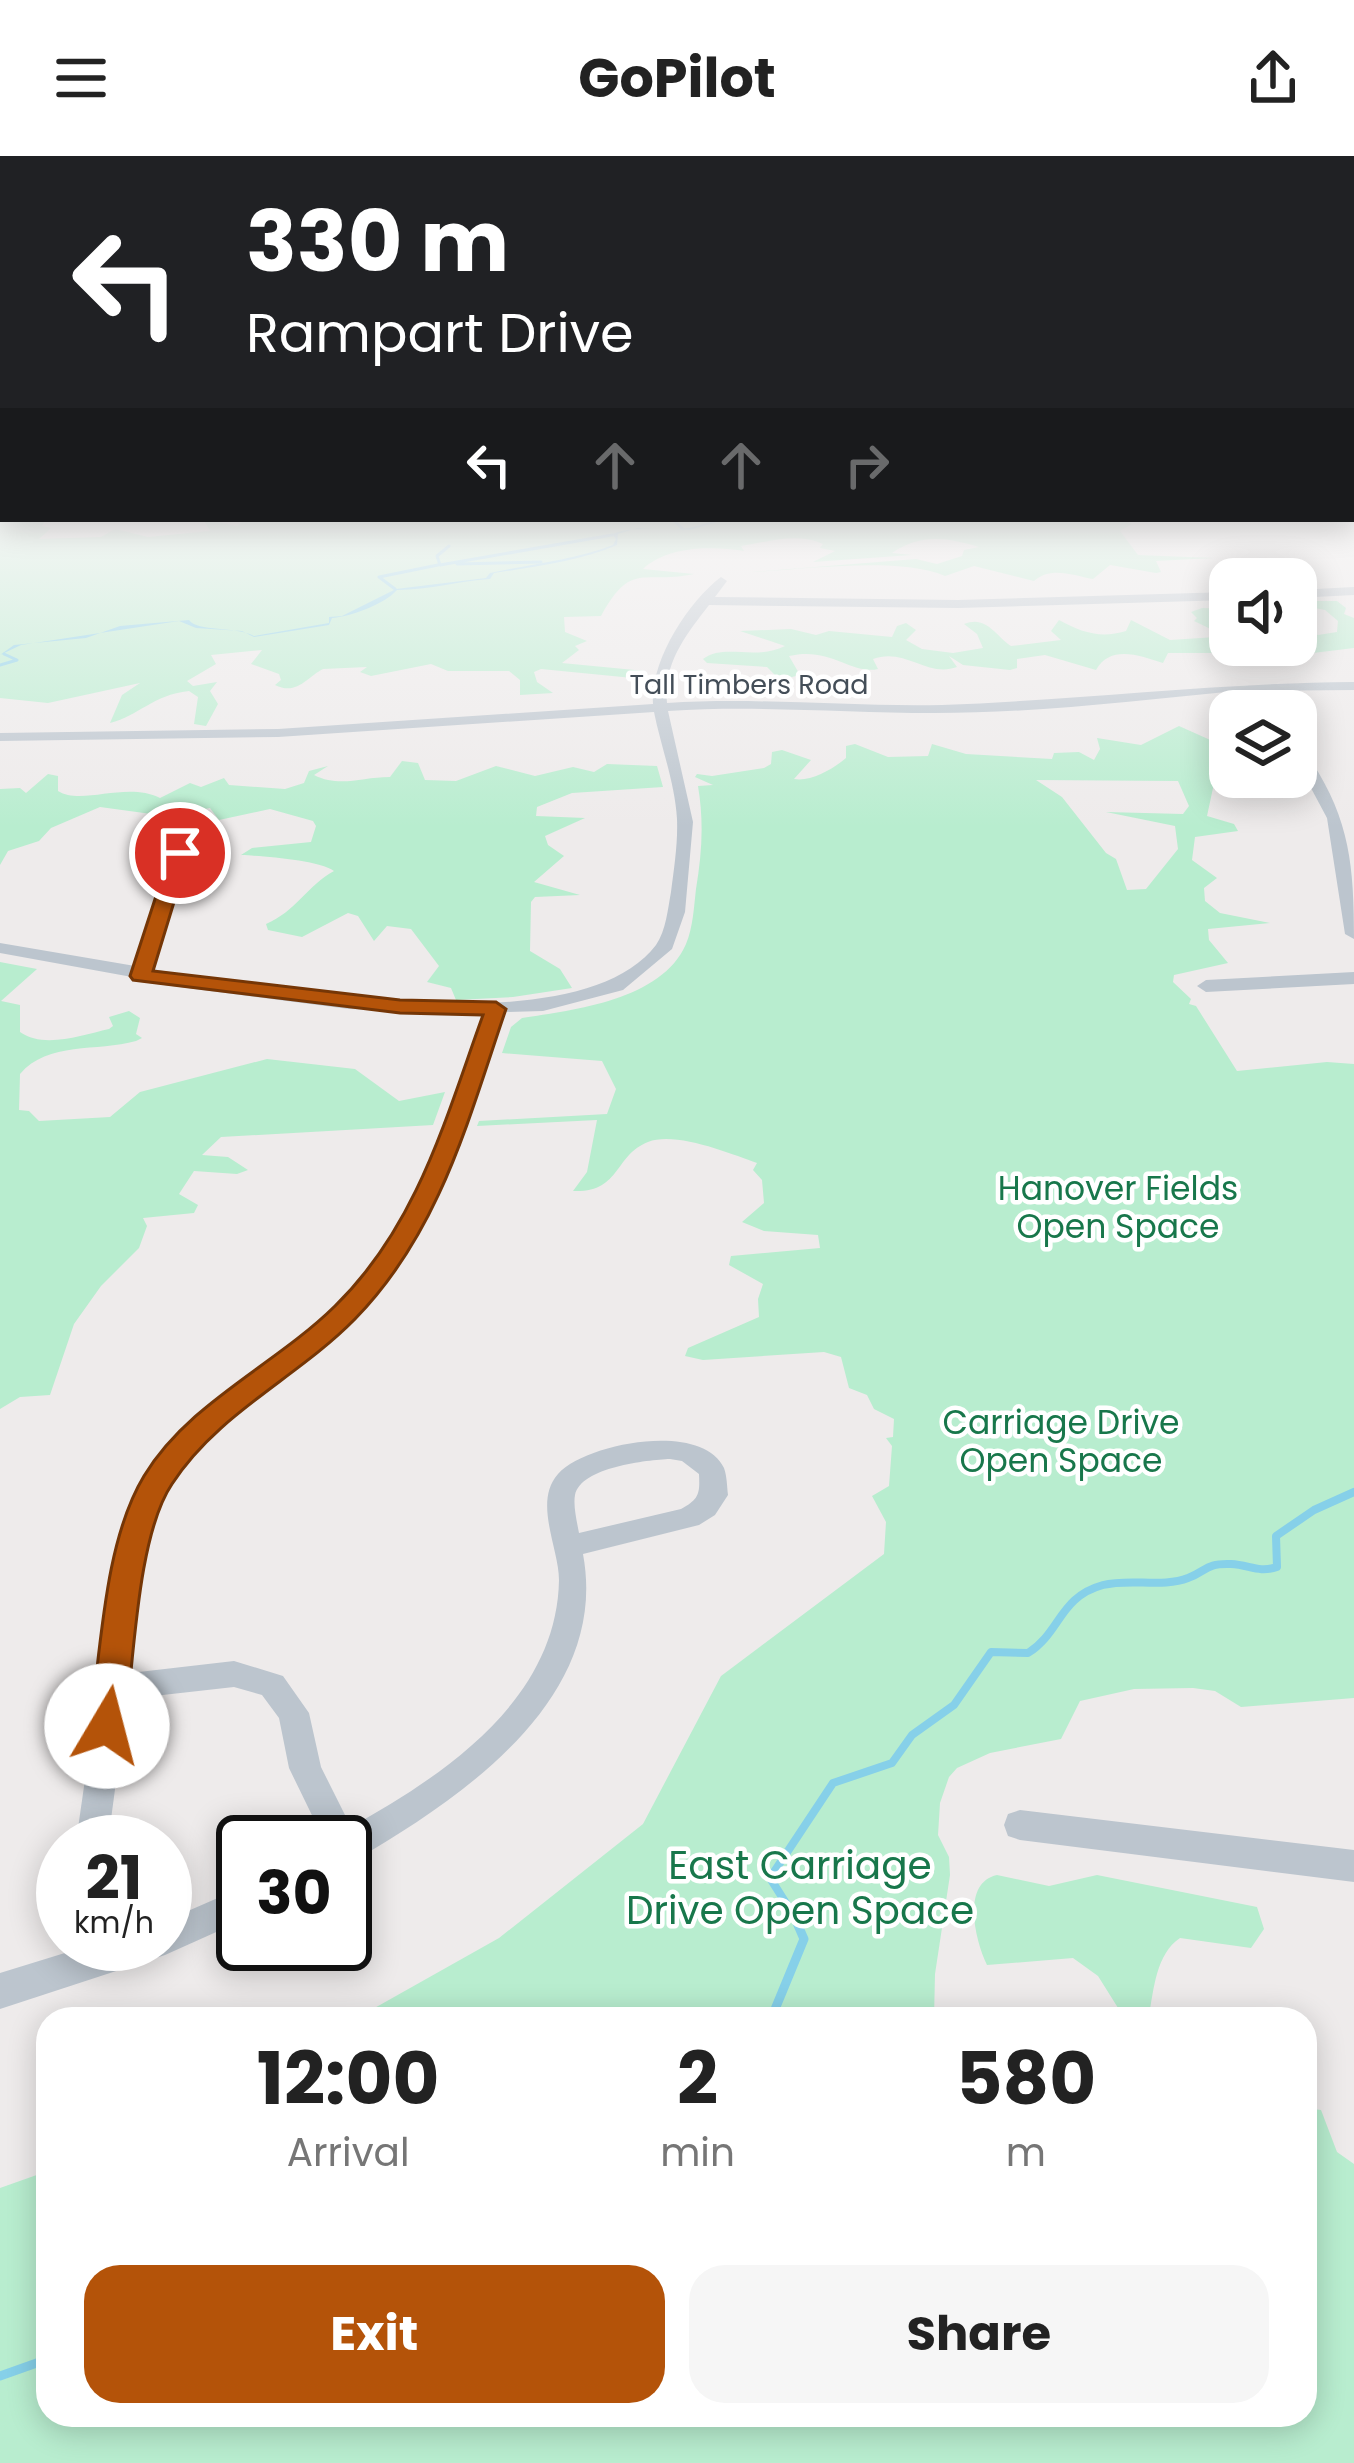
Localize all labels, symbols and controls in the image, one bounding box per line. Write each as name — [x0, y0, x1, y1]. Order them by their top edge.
text: GoPilot — [578, 40, 776, 116]
icon: menu — [48, 45, 114, 111]
icon: share — [1240, 45, 1306, 111]
text: 330 m — [246, 183, 509, 300]
icon: left — [48, 204, 204, 360]
text: Rampart Drive — [246, 295, 634, 371]
icon: left — [456, 432, 522, 498]
icon: ahead — [582, 432, 648, 498]
icon: ahead — [708, 432, 774, 498]
icon: right — [834, 432, 900, 498]
map controls — [1209, 558, 1317, 798]
button: sound — [1209, 558, 1317, 666]
street label: Tall Timbers Road — [630, 666, 868, 703]
button: layers — [1209, 690, 1317, 798]
pin — [129, 802, 231, 904]
icon: arrive — [147, 820, 213, 886]
park label: Hanover Fields Open Space — [998, 1165, 1238, 1250]
park label: Carriage Drive Open Space — [942, 1399, 1180, 1484]
position arrow — [44, 1663, 170, 1789]
speed limit sign: 30 — [216, 1815, 372, 1971]
text: 21 — [86, 1836, 142, 1920]
park label: East Carriage Drive Open Space — [626, 1838, 974, 1938]
text: km/h — [74, 1901, 154, 1944]
text: 12:00 — [257, 2028, 439, 2129]
text: 2 — [677, 2028, 718, 2129]
text: 580 — [956, 2028, 1096, 2129]
text: Arrival — [287, 2125, 410, 2180]
text: min — [660, 2125, 735, 2180]
text: m — [1006, 2125, 1046, 2180]
button: Exit — [84, 2265, 665, 2403]
button: Share — [689, 2265, 1269, 2403]

